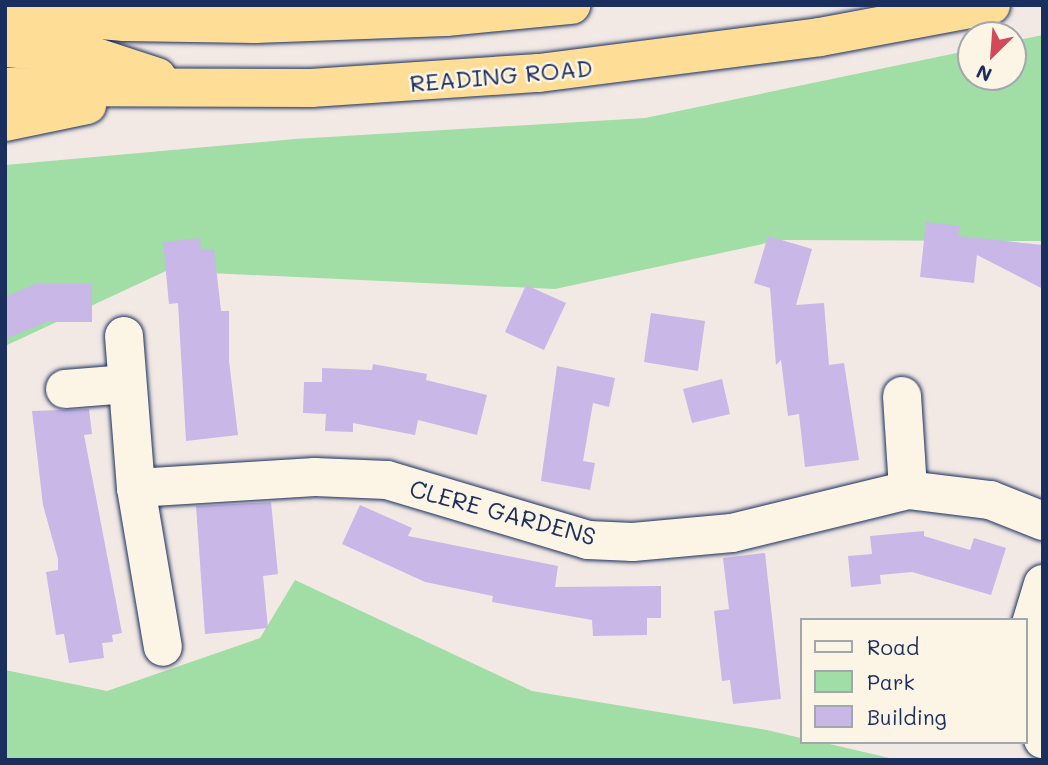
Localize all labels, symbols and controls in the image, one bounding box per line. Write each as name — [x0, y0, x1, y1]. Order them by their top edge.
north arrow — [957, 21, 1027, 91]
street label: READING ROAD — [408, 53, 594, 97]
text: N — [972, 59, 996, 88]
street label: CLERE GARDENS — [407, 473, 599, 551]
legend — [800, 618, 1027, 744]
text: Road — [867, 633, 919, 660]
text: Park — [867, 668, 915, 695]
text: Building — [867, 703, 947, 730]

